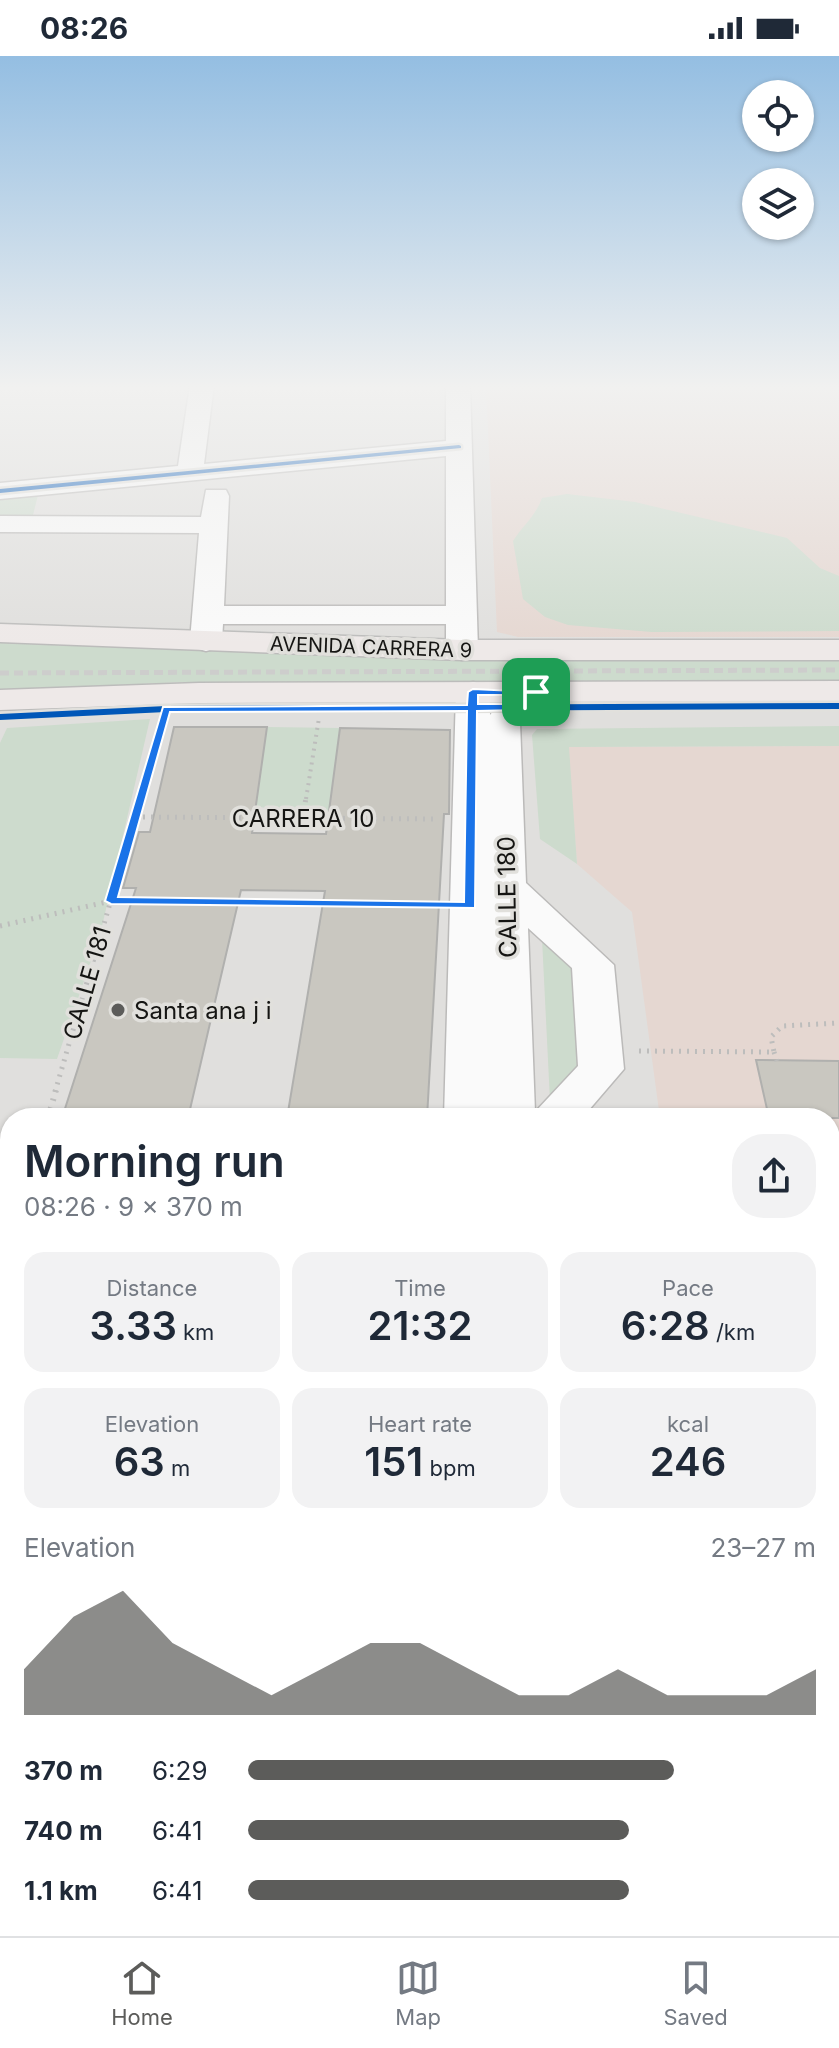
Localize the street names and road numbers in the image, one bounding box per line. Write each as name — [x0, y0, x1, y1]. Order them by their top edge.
street label: AVENIDA CARRERA 9 — [269, 631, 473, 663]
street label: CARRERA 10 — [232, 804, 374, 833]
street label: CALLE 180 — [491, 836, 523, 958]
street label: CALLE 181 — [57, 923, 117, 1043]

